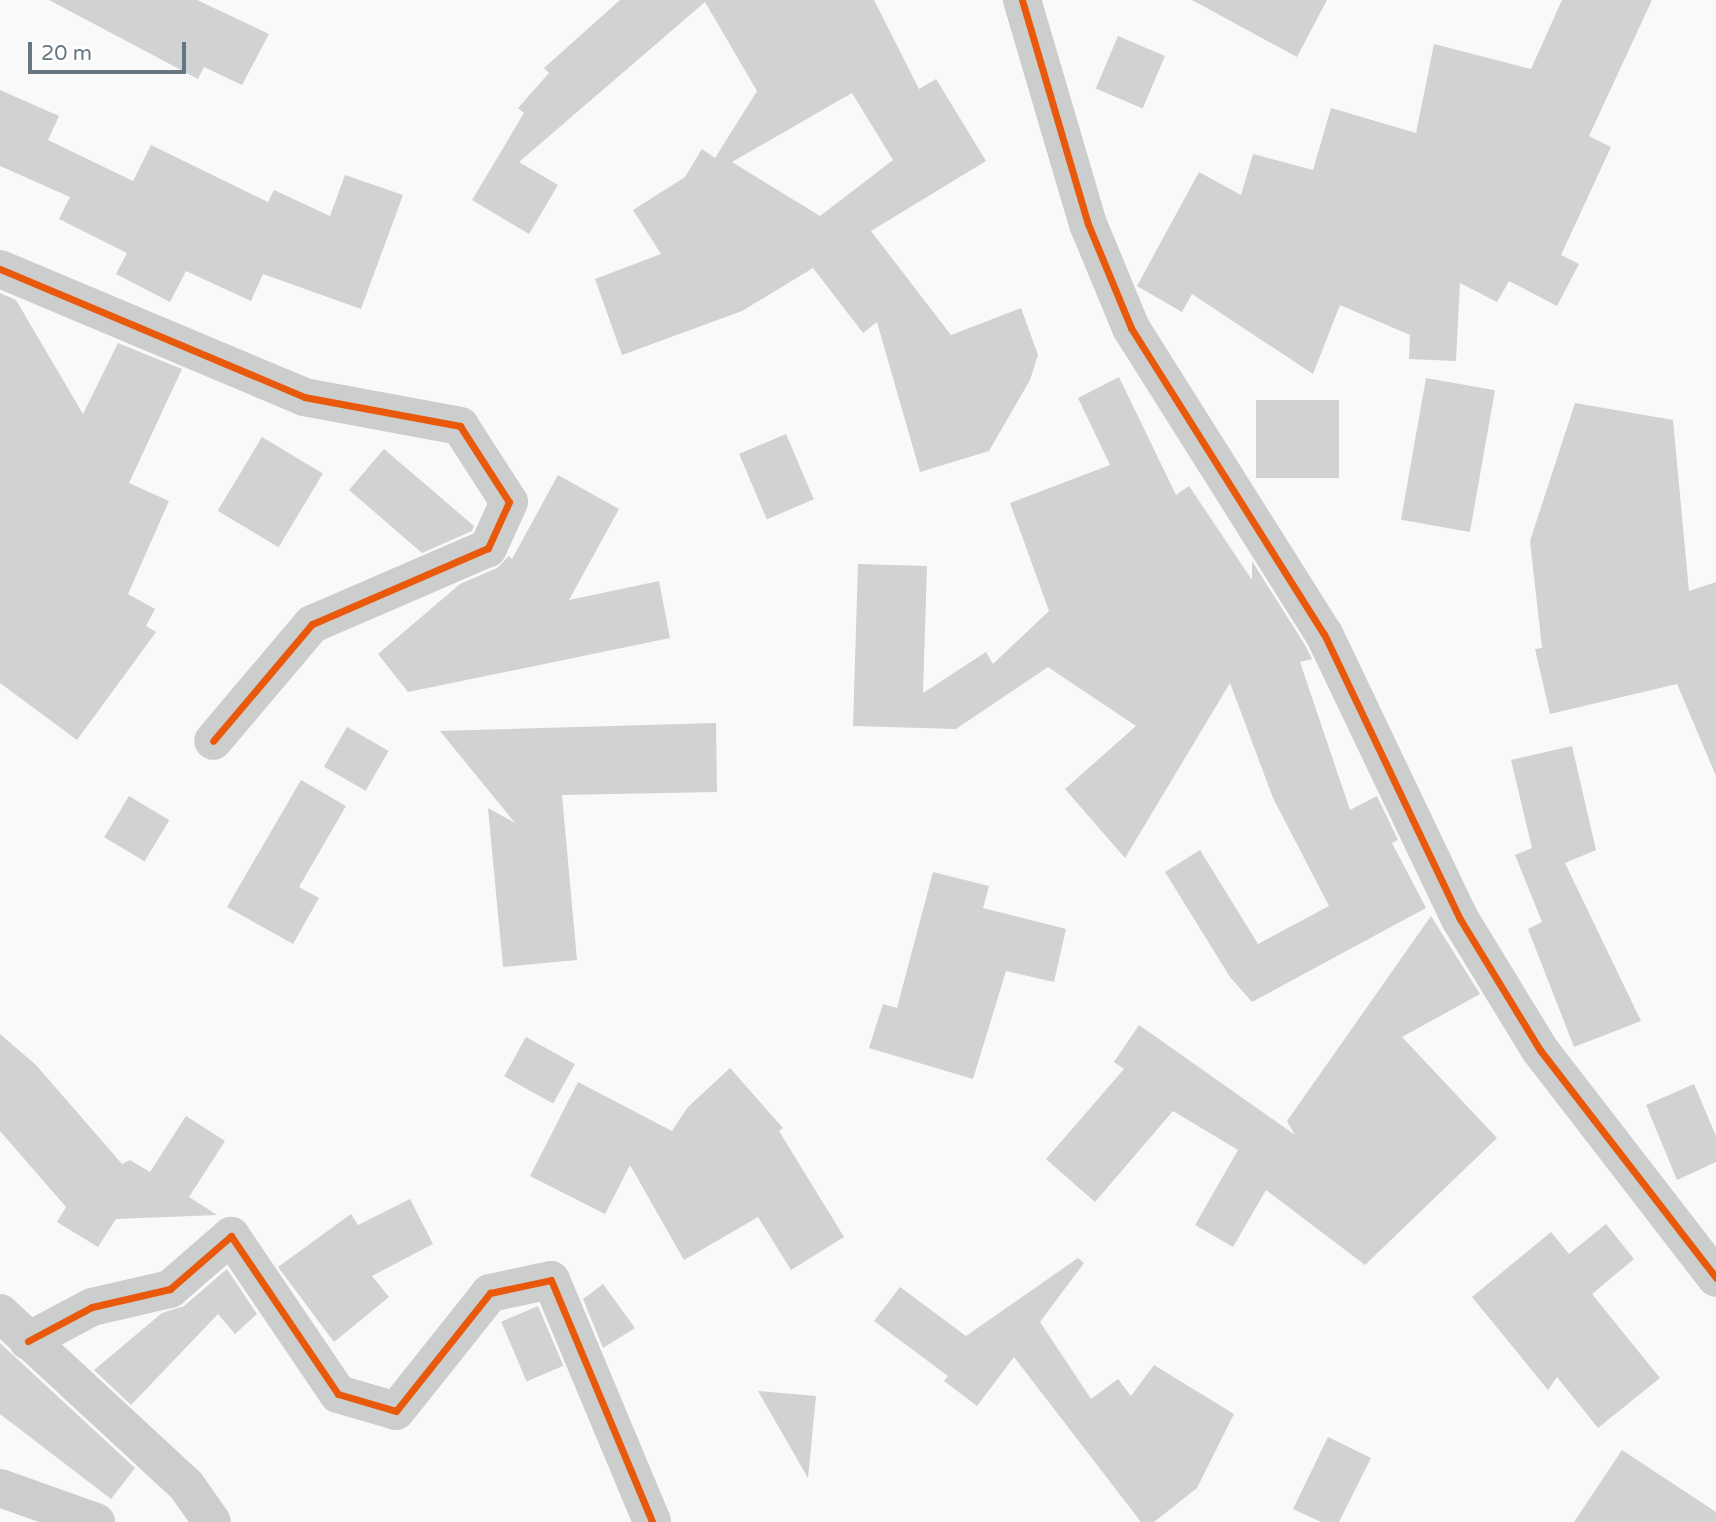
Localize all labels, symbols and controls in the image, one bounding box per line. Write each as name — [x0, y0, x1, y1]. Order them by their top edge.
scale bar — [32, 28, 189, 72]
text: 20 m — [41, 41, 92, 66]

